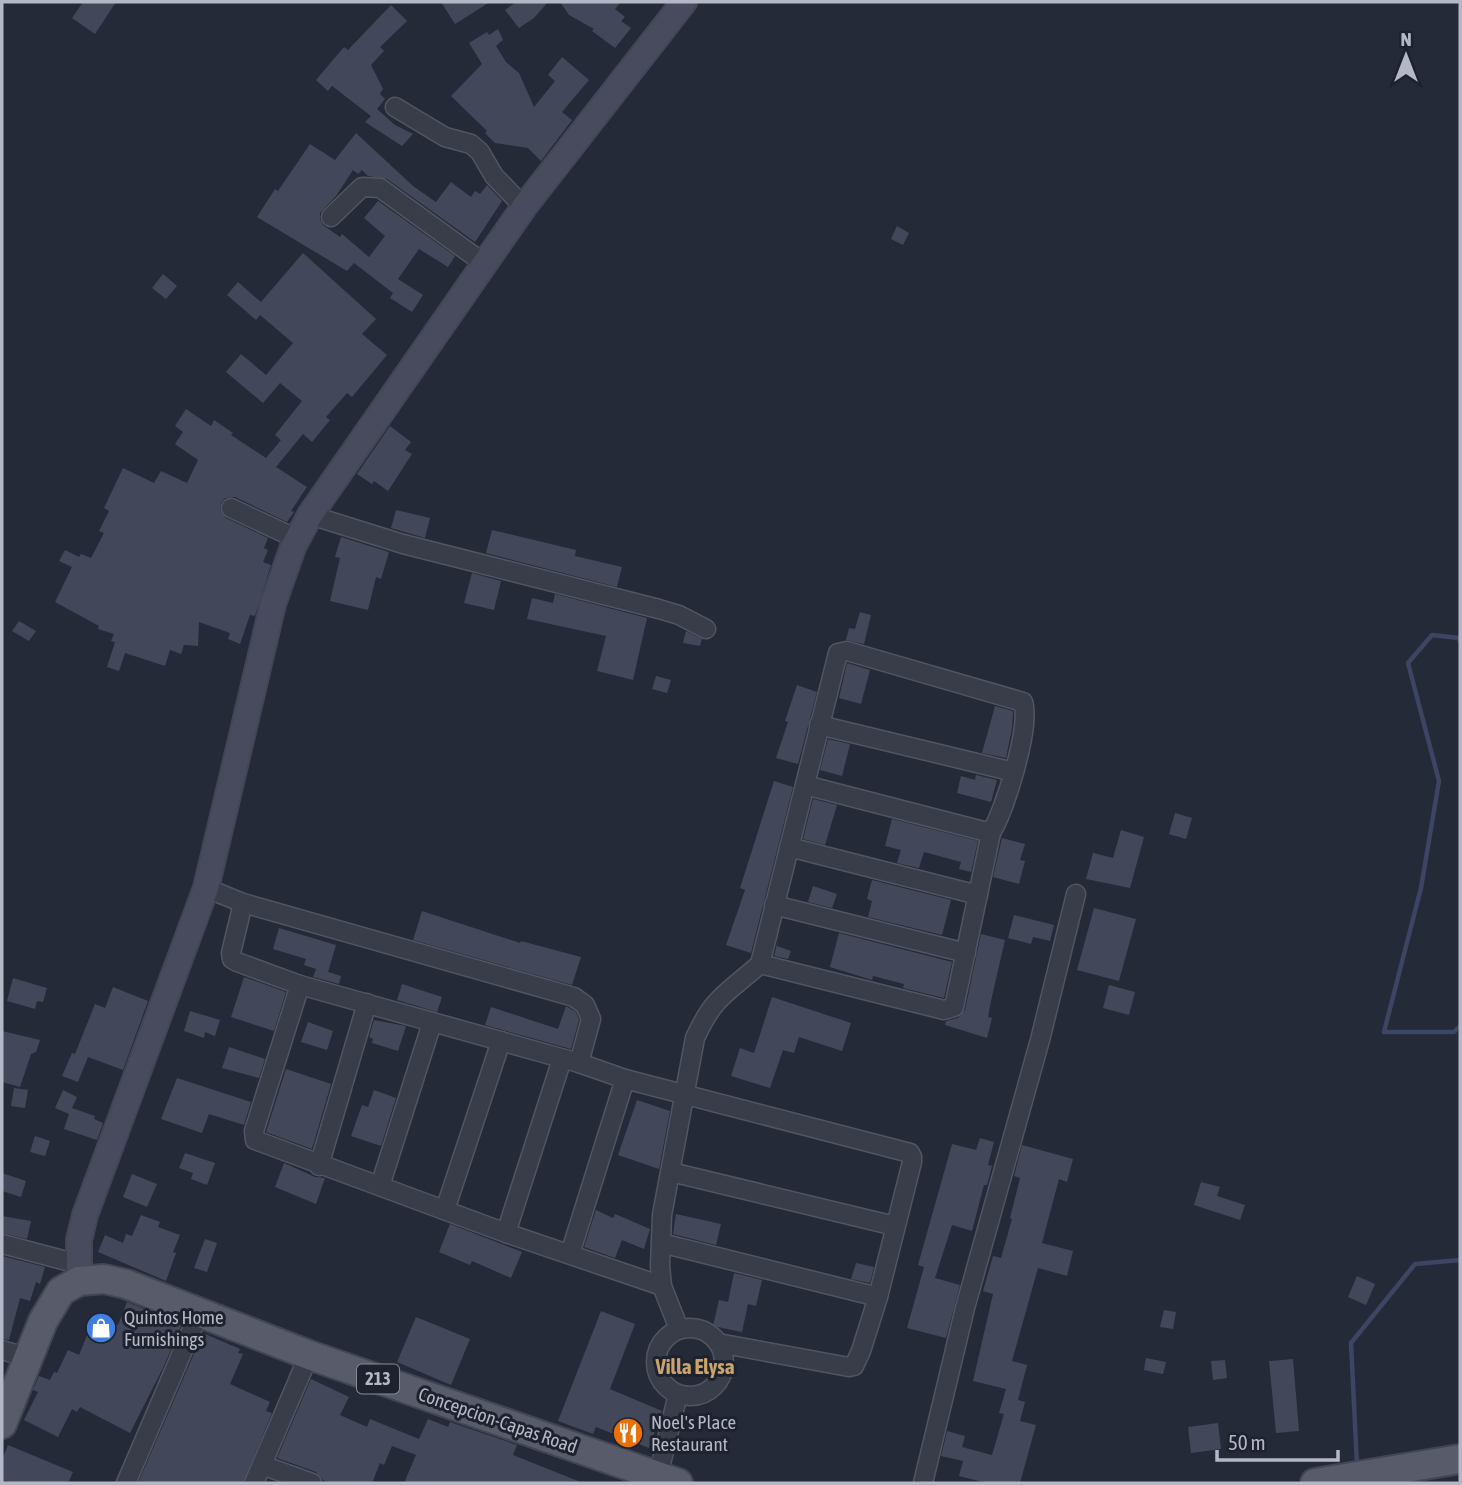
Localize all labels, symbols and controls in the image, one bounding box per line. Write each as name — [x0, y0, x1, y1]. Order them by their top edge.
north arrow — [1371, 21, 1441, 91]
text: N — [1400, 28, 1412, 50]
place label: Quintos Home Furnishings — [124, 1306, 224, 1350]
shop icon: Quintos Home Furnishings — [84, 1311, 118, 1345]
district label: Villa Elysa — [654, 1354, 735, 1378]
road number: 213 — [357, 1364, 399, 1394]
street label: Concepcion-Capas Road — [416, 1383, 580, 1457]
place label: Noel's Place Restaurant — [651, 1411, 736, 1455]
restaurant icon: Noel's Place Restaurant — [611, 1416, 645, 1450]
scale bar — [1217, 1418, 1338, 1462]
text: 50 m — [1228, 1430, 1266, 1454]

